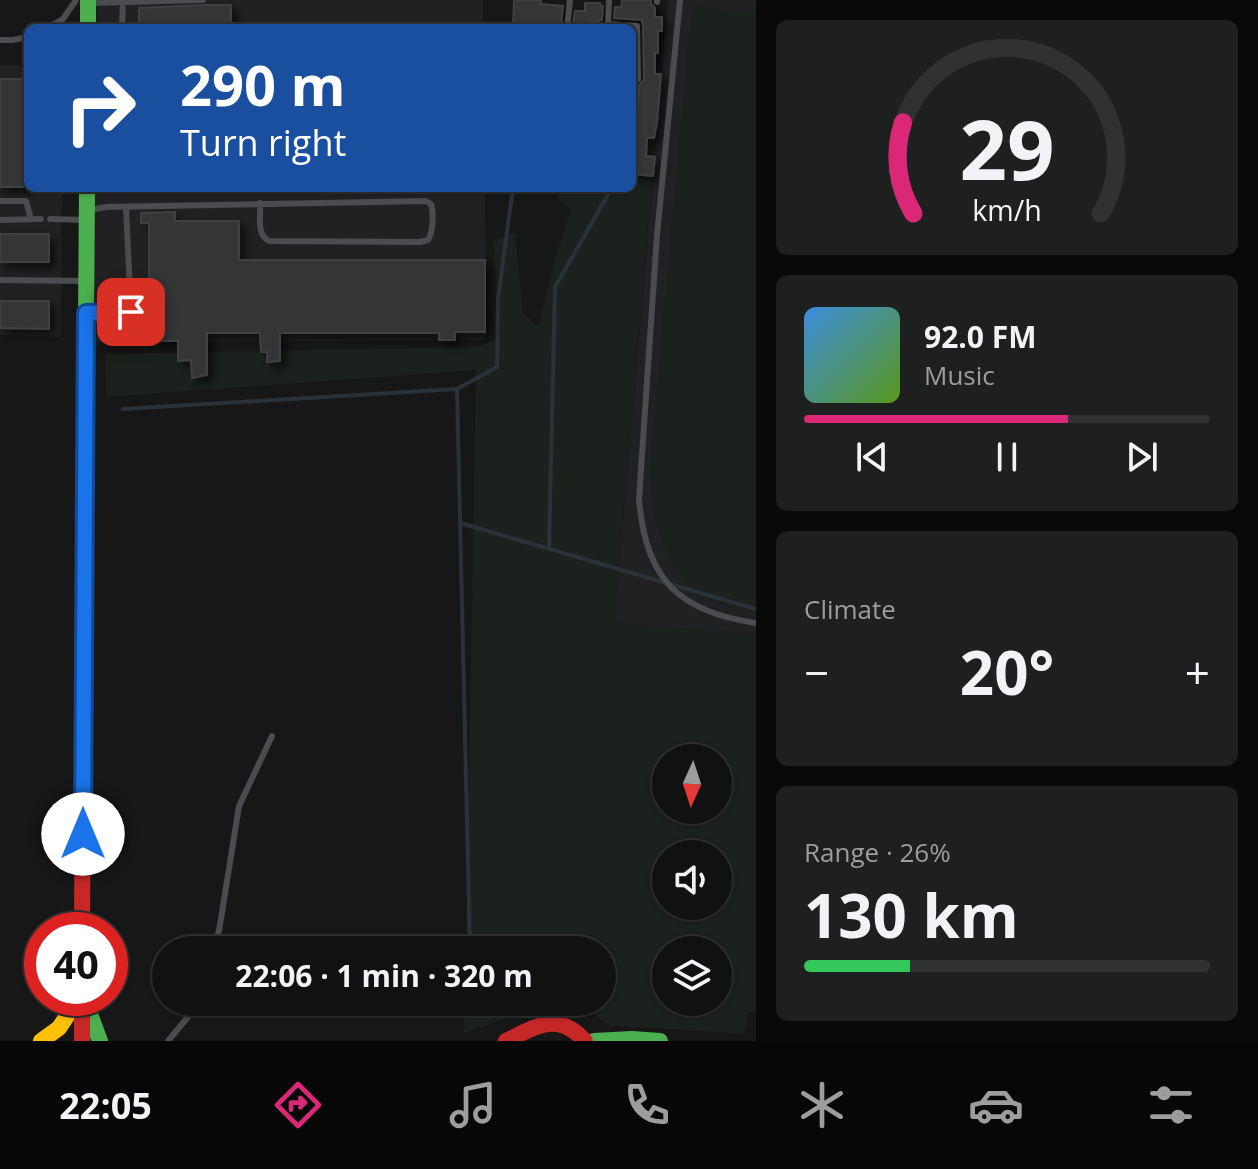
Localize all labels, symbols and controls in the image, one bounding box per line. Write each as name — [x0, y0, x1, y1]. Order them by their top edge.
text: 290 m — [180, 46, 346, 122]
icon: right — [48, 56, 152, 160]
text: 29 — [959, 90, 1055, 203]
text: Turn right — [180, 118, 346, 167]
text: km/h — [972, 190, 1042, 229]
pin — [97, 278, 165, 346]
icon: arrive — [109, 290, 153, 334]
text: 92.0 FM — [924, 316, 1037, 357]
text: Music — [924, 357, 995, 393]
icon: previous — [850, 435, 894, 479]
icon: pause — [985, 435, 1029, 479]
icon: next — [1120, 435, 1164, 479]
text: Climate — [804, 591, 896, 627]
text: 20° — [960, 631, 1054, 713]
text: − — [804, 642, 829, 702]
text: + — [1185, 642, 1210, 702]
north arrow — [652, 744, 732, 824]
map controls — [652, 744, 732, 1016]
position arrow — [41, 792, 125, 876]
text: Range · 26% — [804, 834, 951, 870]
button: sound — [652, 840, 732, 920]
text: 130 km — [804, 874, 1019, 956]
speed limit sign: 40 — [24, 912, 128, 1016]
button: layers — [652, 936, 732, 1016]
text: 22:06 · 1 min · 320 m — [235, 955, 533, 996]
icon: directions — [270, 1077, 326, 1133]
icon: music — [445, 1077, 501, 1133]
icon: phone — [619, 1077, 675, 1133]
icon: climate — [794, 1077, 850, 1133]
icon: car — [968, 1077, 1024, 1133]
icon: filters — [1143, 1077, 1199, 1133]
text: 22:05 — [59, 1081, 152, 1130]

